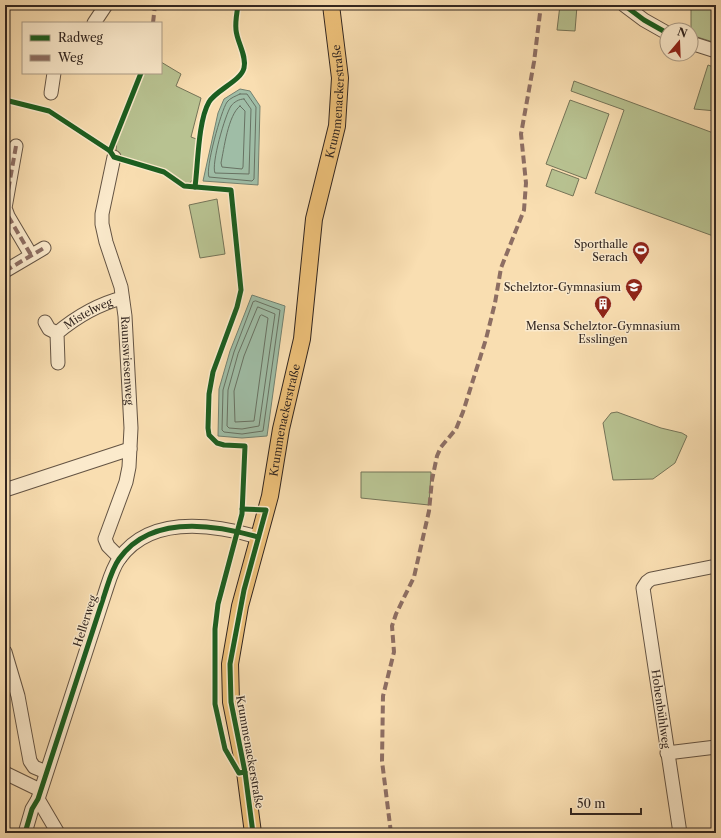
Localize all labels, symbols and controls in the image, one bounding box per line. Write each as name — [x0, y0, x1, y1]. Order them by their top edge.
legend — [22, 22, 162, 74]
north arrow — [659, 22, 699, 62]
text: N — [675, 24, 689, 41]
text: Radweg — [58, 30, 104, 45]
street label: Krummenackerstraße — [322, 44, 347, 160]
text: Weg — [57, 50, 84, 65]
place label: Sporthalle Serach — [574, 237, 628, 264]
sports icon: Sporthalle Serach — [631, 240, 651, 265]
school or university icon: Schelztor-Gymnasium — [624, 277, 644, 302]
place label: Schelztor-Gymnasium — [504, 280, 622, 294]
building icon: Mensa Schelztor-Gymnasium Esslingen — [593, 294, 613, 319]
street label: Mistelweg — [61, 295, 114, 332]
street label: Raunswiesenweg — [118, 316, 137, 406]
place label: Mensa Schelztor-Gymnasium Esslingen — [526, 319, 681, 346]
street label: Krummenackerstraße — [266, 362, 303, 478]
street label: Hellerweg — [70, 593, 100, 649]
street label: Hohenbühlweg — [649, 668, 674, 750]
street label: Krummenackerstraße — [233, 694, 267, 810]
scale bar — [571, 790, 641, 816]
text: 50 m — [577, 796, 606, 811]

